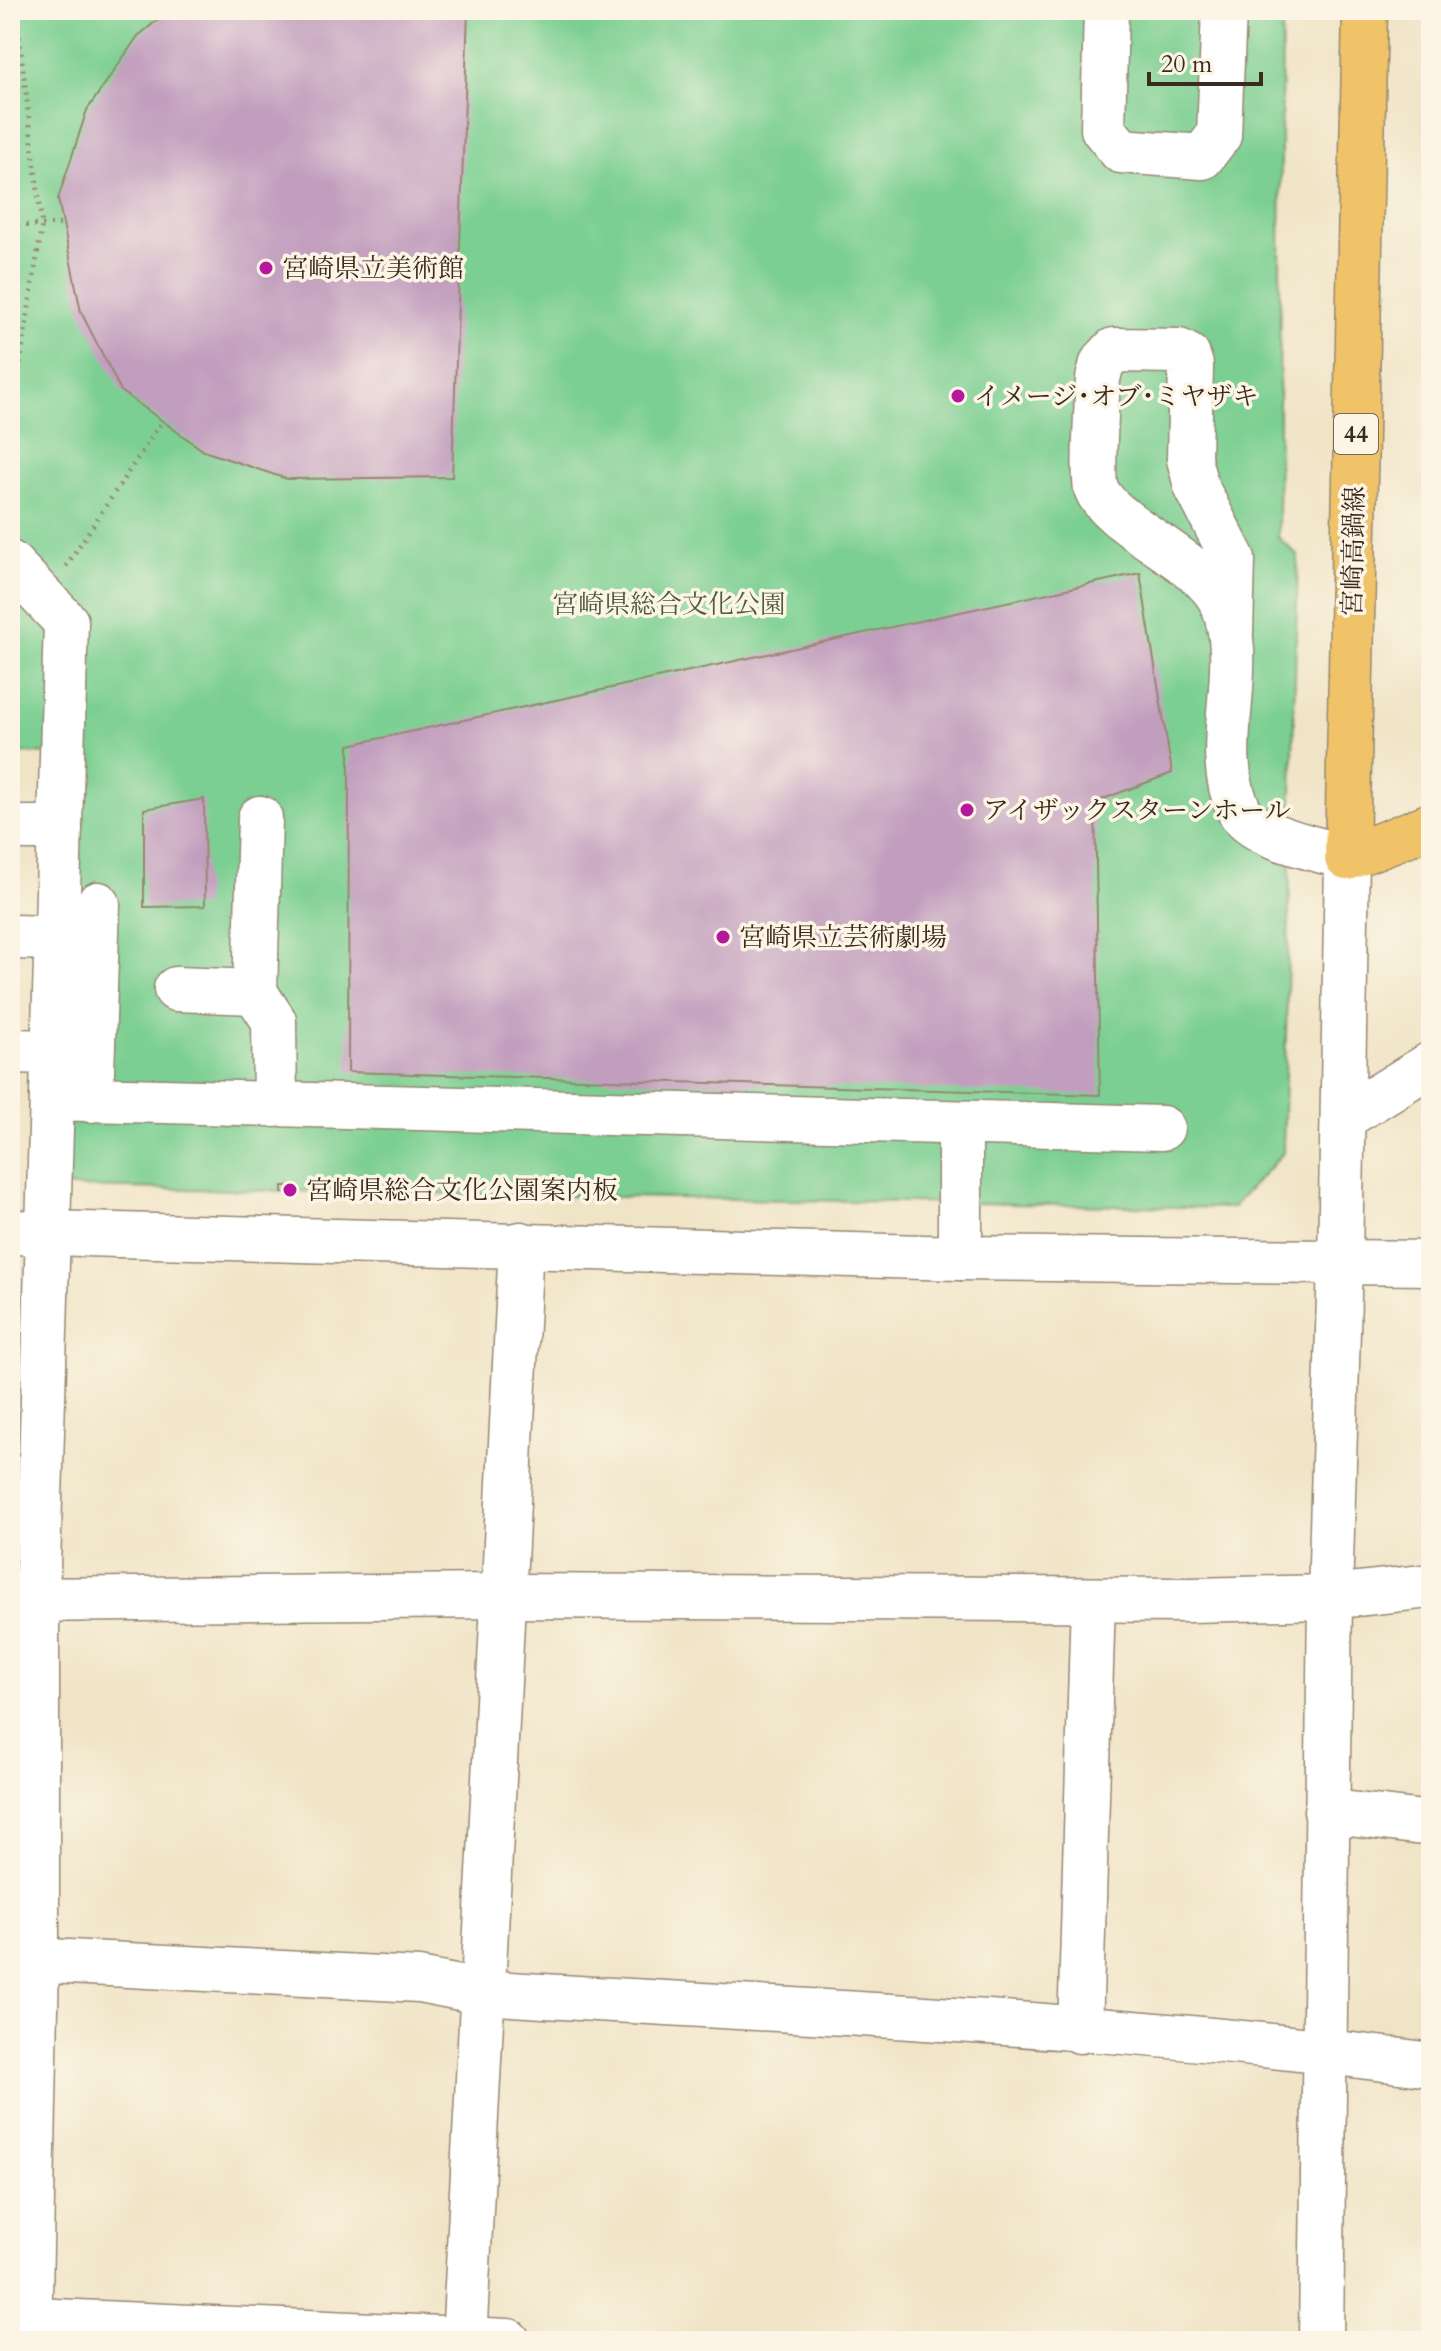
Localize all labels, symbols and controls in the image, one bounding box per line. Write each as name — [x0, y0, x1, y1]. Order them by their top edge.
scale bar — [1149, 36, 1261, 86]
text: 20 m — [1161, 48, 1213, 81]
place label: 宮崎県立美術館 — [282, 251, 464, 286]
marker: 宮崎県立美術館 — [257, 259, 275, 277]
place label: イメージ･オブ･ミヤザキ — [974, 379, 1258, 414]
marker: イメージ･オブ･ミヤザキ — [949, 387, 967, 405]
road number: 44 — [1334, 414, 1378, 454]
street label: 宮崎高鍋線 — [1335, 486, 1372, 616]
park label: 宮崎県総合文化公園 — [552, 587, 786, 622]
place label: アイザックスターンホール — [983, 793, 1291, 828]
marker: アイザックスターンホール — [958, 801, 976, 819]
place label: 宮崎県立芸術劇場 — [739, 920, 947, 955]
marker: 宮崎県立芸術劇場 — [714, 928, 732, 946]
place label: 宮崎県総合文化公園案内板 — [306, 1173, 618, 1208]
marker: 宮崎県総合文化公園案内板 — [281, 1181, 299, 1199]

